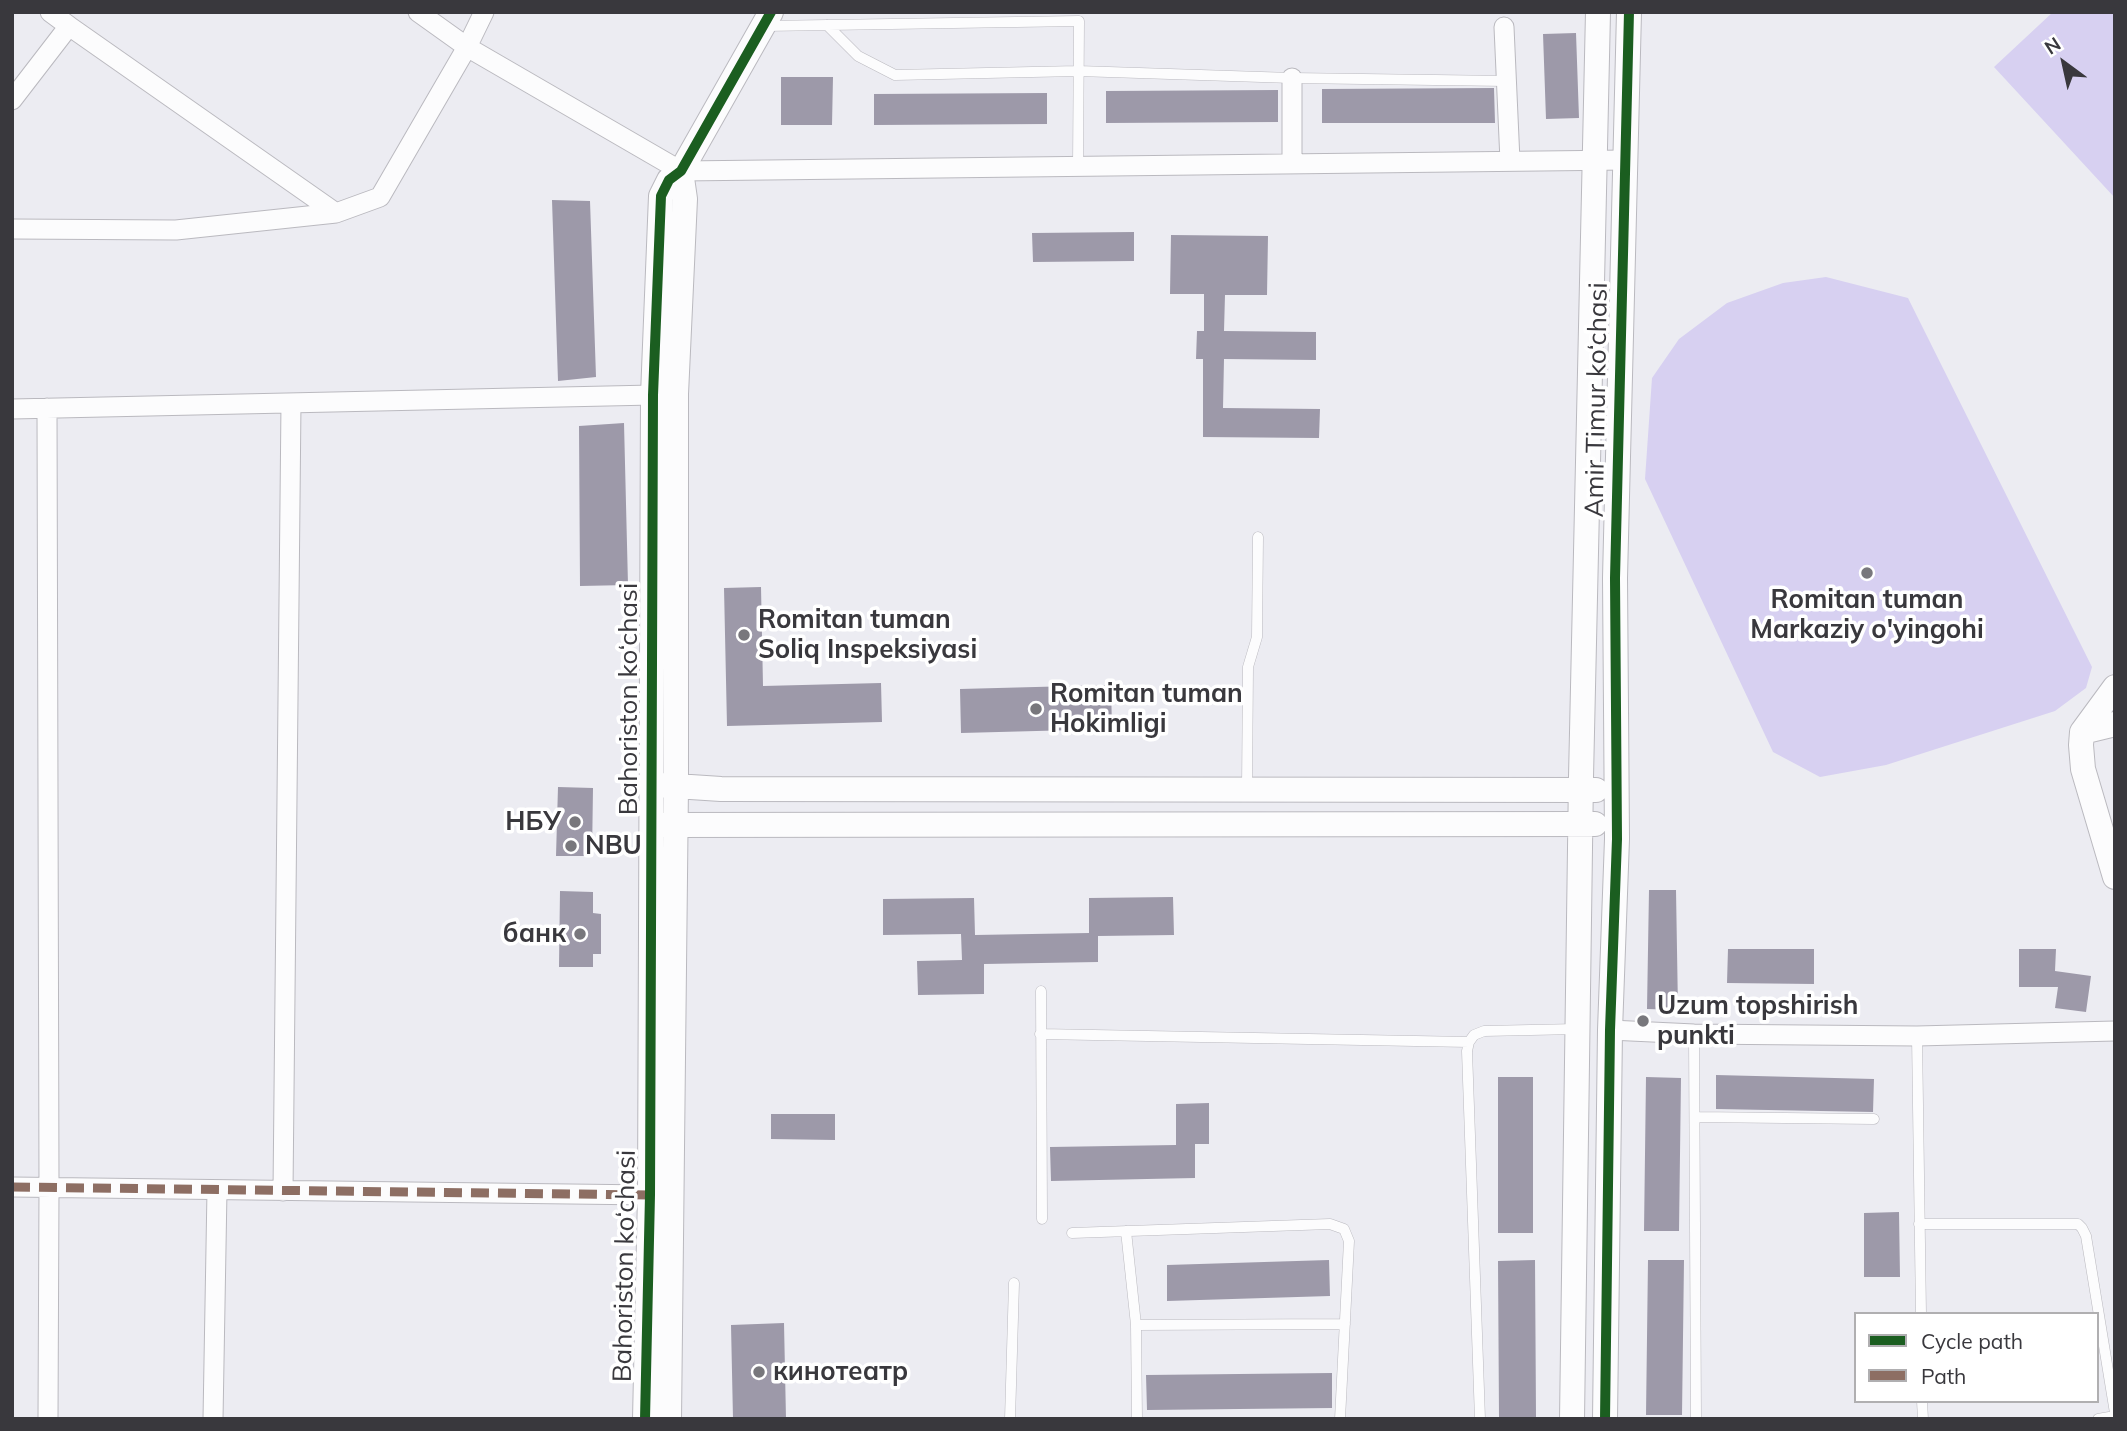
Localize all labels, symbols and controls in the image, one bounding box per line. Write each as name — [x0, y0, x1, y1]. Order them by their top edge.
north arrow — [2029, 28, 2099, 98]
text: N — [2040, 31, 2065, 59]
street label: Amir Timur ko‘chasi — [1579, 282, 1615, 518]
marker: Romitan tuman Markaziy o'yingohi — [1859, 565, 1875, 581]
street label: Bahoriston ko‘chasi — [613, 583, 645, 815]
place label: Romitan tuman Markaziy o'yingohi — [1750, 584, 1984, 646]
place label: Romitan tuman Soliq Inspeksiyasi — [758, 604, 977, 666]
marker: Romitan tuman Soliq Inspeksiyasi — [736, 627, 752, 643]
place label: Romitan tuman Hokimligi — [1050, 678, 1243, 740]
marker: Romitan tuman Hokimligi — [1028, 701, 1044, 717]
place label: НБУ — [505, 806, 561, 838]
marker: НБУ — [567, 814, 583, 830]
place label: NBU — [585, 830, 642, 862]
marker: NBU — [563, 838, 579, 854]
place label: банк — [503, 918, 566, 950]
marker: банк — [572, 926, 588, 942]
place label: Uzum topshirish punkti — [1657, 990, 1858, 1052]
marker: Uzum topshirish punkti — [1635, 1013, 1651, 1029]
street label: Bahoriston ko‘chasi — [607, 1150, 643, 1382]
legend — [1854, 1312, 2099, 1403]
text: Cycle path — [1921, 1328, 2023, 1354]
place label: кинотеатр — [773, 1356, 908, 1388]
text: Path — [1921, 1363, 1966, 1389]
marker: кинотеатр — [751, 1364, 767, 1380]

